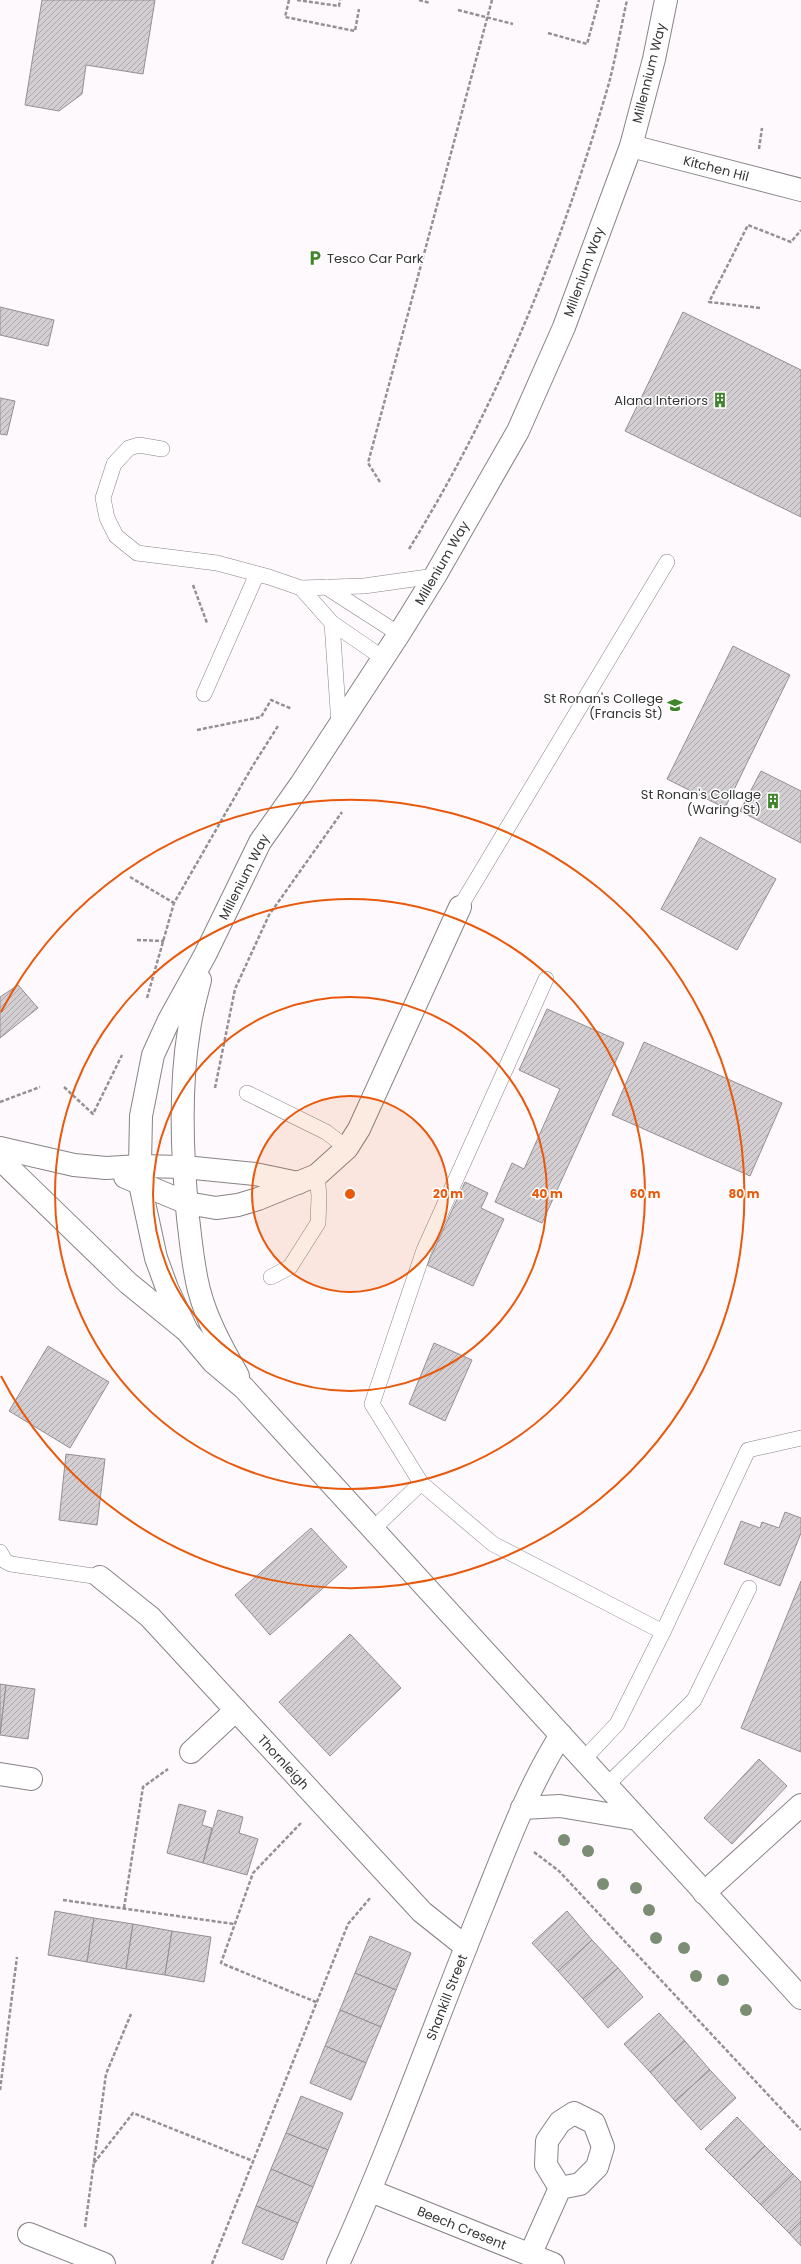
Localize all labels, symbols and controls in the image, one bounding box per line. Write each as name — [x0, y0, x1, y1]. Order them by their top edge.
street label: Millennium Way — [627, 20, 671, 125]
street label: Kitchen Hil — [681, 150, 751, 186]
street label: Millenium Way — [559, 224, 609, 320]
parking icon: Tesco Car Park — [306, 249, 324, 267]
place label: Tesco Car Park — [327, 249, 424, 268]
place label: Alana Interiors — [614, 391, 708, 410]
building icon: Alana Interiors — [711, 391, 729, 409]
street label: Millenium Way — [410, 517, 474, 609]
place label: St Ronan's College (Francis St) — [544, 689, 663, 723]
school or university icon: St Ronan's College (Francis St) — [666, 696, 684, 714]
place label: St Ronan's Collage (Waring St) — [641, 785, 761, 819]
building icon: St Ronan's Collage (Waring St) — [764, 792, 782, 810]
street label: Millenium Way — [214, 830, 274, 923]
text: 20 m — [433, 1185, 463, 1202]
text: 40 m — [531, 1185, 563, 1202]
text: 60 m — [630, 1185, 661, 1202]
text: 80 m — [729, 1185, 760, 1202]
centre of rings — [343, 1187, 357, 1201]
street label: Thornleigh — [253, 1730, 314, 1793]
street label: Shankill Street — [421, 1951, 472, 2043]
street label: Beech Cresent — [414, 2201, 510, 2254]

